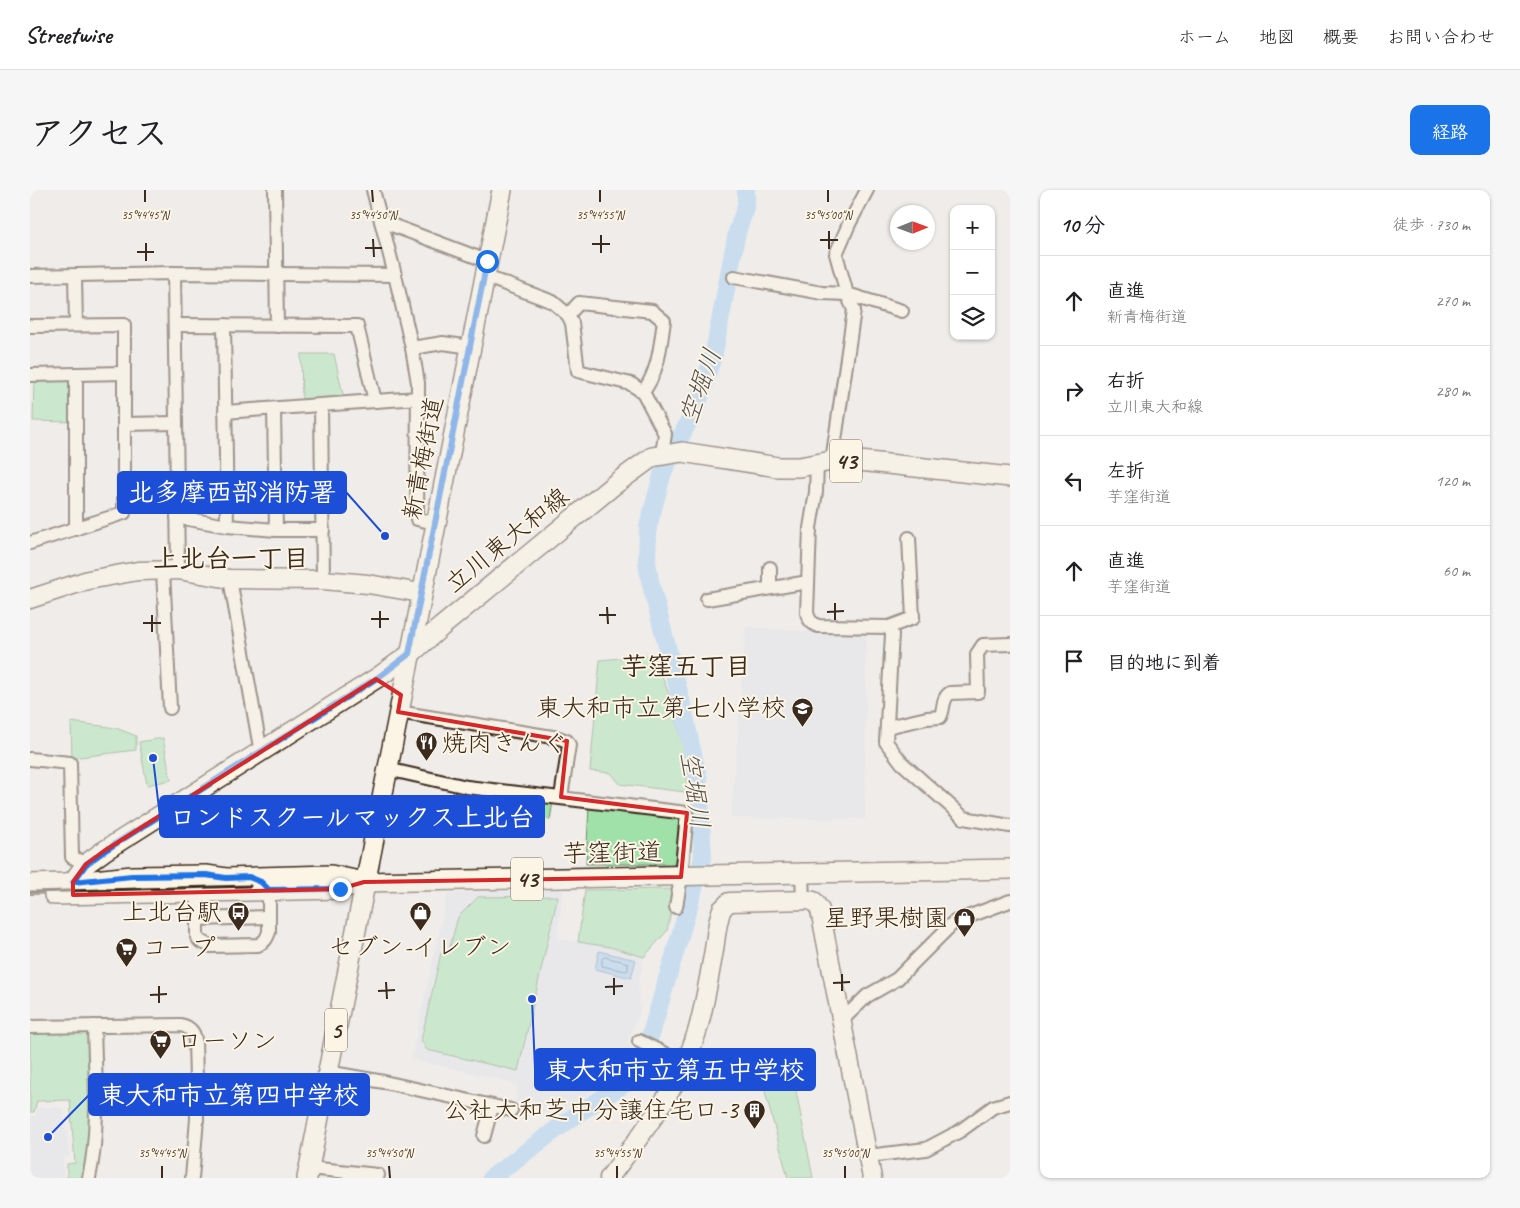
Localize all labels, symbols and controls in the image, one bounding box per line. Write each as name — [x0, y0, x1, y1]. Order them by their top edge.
text: Streetwise — [25, 20, 111, 50]
text: ホーム — [1178, 26, 1231, 48]
text: 地図 — [1259, 26, 1295, 48]
text: 概要 — [1323, 26, 1359, 48]
text: お問い合わせ — [1387, 26, 1495, 48]
button: 経路 — [1410, 105, 1490, 155]
text: アクセス — [30, 111, 168, 156]
north arrow — [890, 205, 935, 250]
map controls — [950, 205, 995, 340]
button: + — [950, 205, 995, 250]
text: 35°44'45"N — [121, 207, 170, 223]
text: 35°44'50"N — [349, 207, 398, 223]
text: 35°44'55"N — [576, 207, 625, 223]
text: 35°45'00"N — [804, 207, 853, 223]
text: 10 分 — [1060, 212, 1105, 238]
text: 徒歩 · 730 m — [1393, 215, 1470, 235]
route start — [476, 250, 499, 273]
button: − — [950, 250, 995, 295]
text: 直進 — [1107, 279, 1145, 303]
icon: ahead — [1060, 287, 1088, 315]
text: 270 m — [1436, 291, 1470, 311]
button: layers — [950, 295, 995, 340]
text: 新青梅街道 — [1107, 307, 1187, 327]
water label: 空堀川 — [671, 344, 729, 428]
text: 右折 — [1107, 369, 1145, 393]
icon: right — [1060, 377, 1088, 405]
text: 280 m — [1436, 381, 1470, 401]
street label: 新青梅街道 — [395, 394, 451, 522]
text: 立川東大和線 — [1107, 397, 1203, 417]
road number: 43 — [830, 440, 862, 482]
text: 左折 — [1107, 459, 1145, 483]
icon: left — [1060, 467, 1088, 495]
text: 120 m — [1436, 471, 1470, 491]
callout: 北多摩西部消防署 — [118, 472, 346, 513]
text: 北多摩西部消防署 — [128, 476, 336, 509]
street label: 立川東大和線 — [439, 480, 575, 600]
text: 芋窪街道 — [1107, 487, 1171, 507]
district label: 上北台一丁目 — [153, 542, 309, 575]
text: 直進 — [1107, 549, 1145, 573]
icon: ahead — [1060, 557, 1088, 585]
text: 60 m — [1443, 561, 1470, 581]
text: 芋窪街道 — [1107, 577, 1171, 597]
icon: arrive — [1060, 647, 1088, 675]
district label: 芋窪五丁目 — [621, 650, 751, 683]
text: 目的地に到着 — [1107, 651, 1221, 675]
place label: 東大和市立第七小学校 — [536, 692, 786, 724]
school or university icon: 東大和市立第七小学校 — [790, 696, 814, 727]
place label: 焼肉きんぐ — [442, 727, 567, 759]
restaurant icon: 焼肉きんぐ — [414, 731, 438, 762]
water label: 空堀川 — [673, 749, 717, 831]
callout: ロンドスクールマックス上北台 — [160, 796, 544, 837]
text: ロンドスクールマックス上北台 — [170, 801, 534, 834]
street label: 芋窪街道 — [562, 836, 662, 870]
road number: 43 — [511, 858, 543, 901]
route end — [329, 878, 352, 901]
place label: 上北台駅 — [122, 896, 222, 928]
bus stop icon: 上北台駅 — [226, 900, 250, 931]
shop icon: セブン-イレブン — [408, 900, 432, 931]
place label: 星野果樹園 — [824, 902, 949, 934]
shop icon: 星野果樹園 — [953, 906, 977, 937]
place label: セブン-イレブン — [328, 931, 512, 963]
place label: コープ — [142, 932, 216, 964]
supermarket icon: コープ — [114, 936, 138, 967]
road number: 5 — [325, 1008, 347, 1052]
place label: ローソン — [177, 1025, 277, 1057]
supermarket icon: ローソン — [149, 1029, 173, 1060]
callout: 東大和市立第五中学校 — [535, 1049, 815, 1090]
text: 東大和市立第五中学校 — [545, 1054, 805, 1087]
callout: 東大和市立第四中学校 — [89, 1074, 369, 1115]
text: 東大和市立第四中学校 — [99, 1079, 359, 1112]
place label: 公社大和芝中分譲住宅ロ-3 — [444, 1094, 740, 1126]
building icon: 公社大和芝中分譲住宅ロ-3 — [742, 1098, 766, 1129]
text: 35°44'45"N — [138, 1145, 187, 1161]
text: 35°44'50"N — [365, 1145, 414, 1161]
text: 35°44'55"N — [593, 1145, 642, 1161]
text: 35°45'00"N — [821, 1145, 870, 1161]

